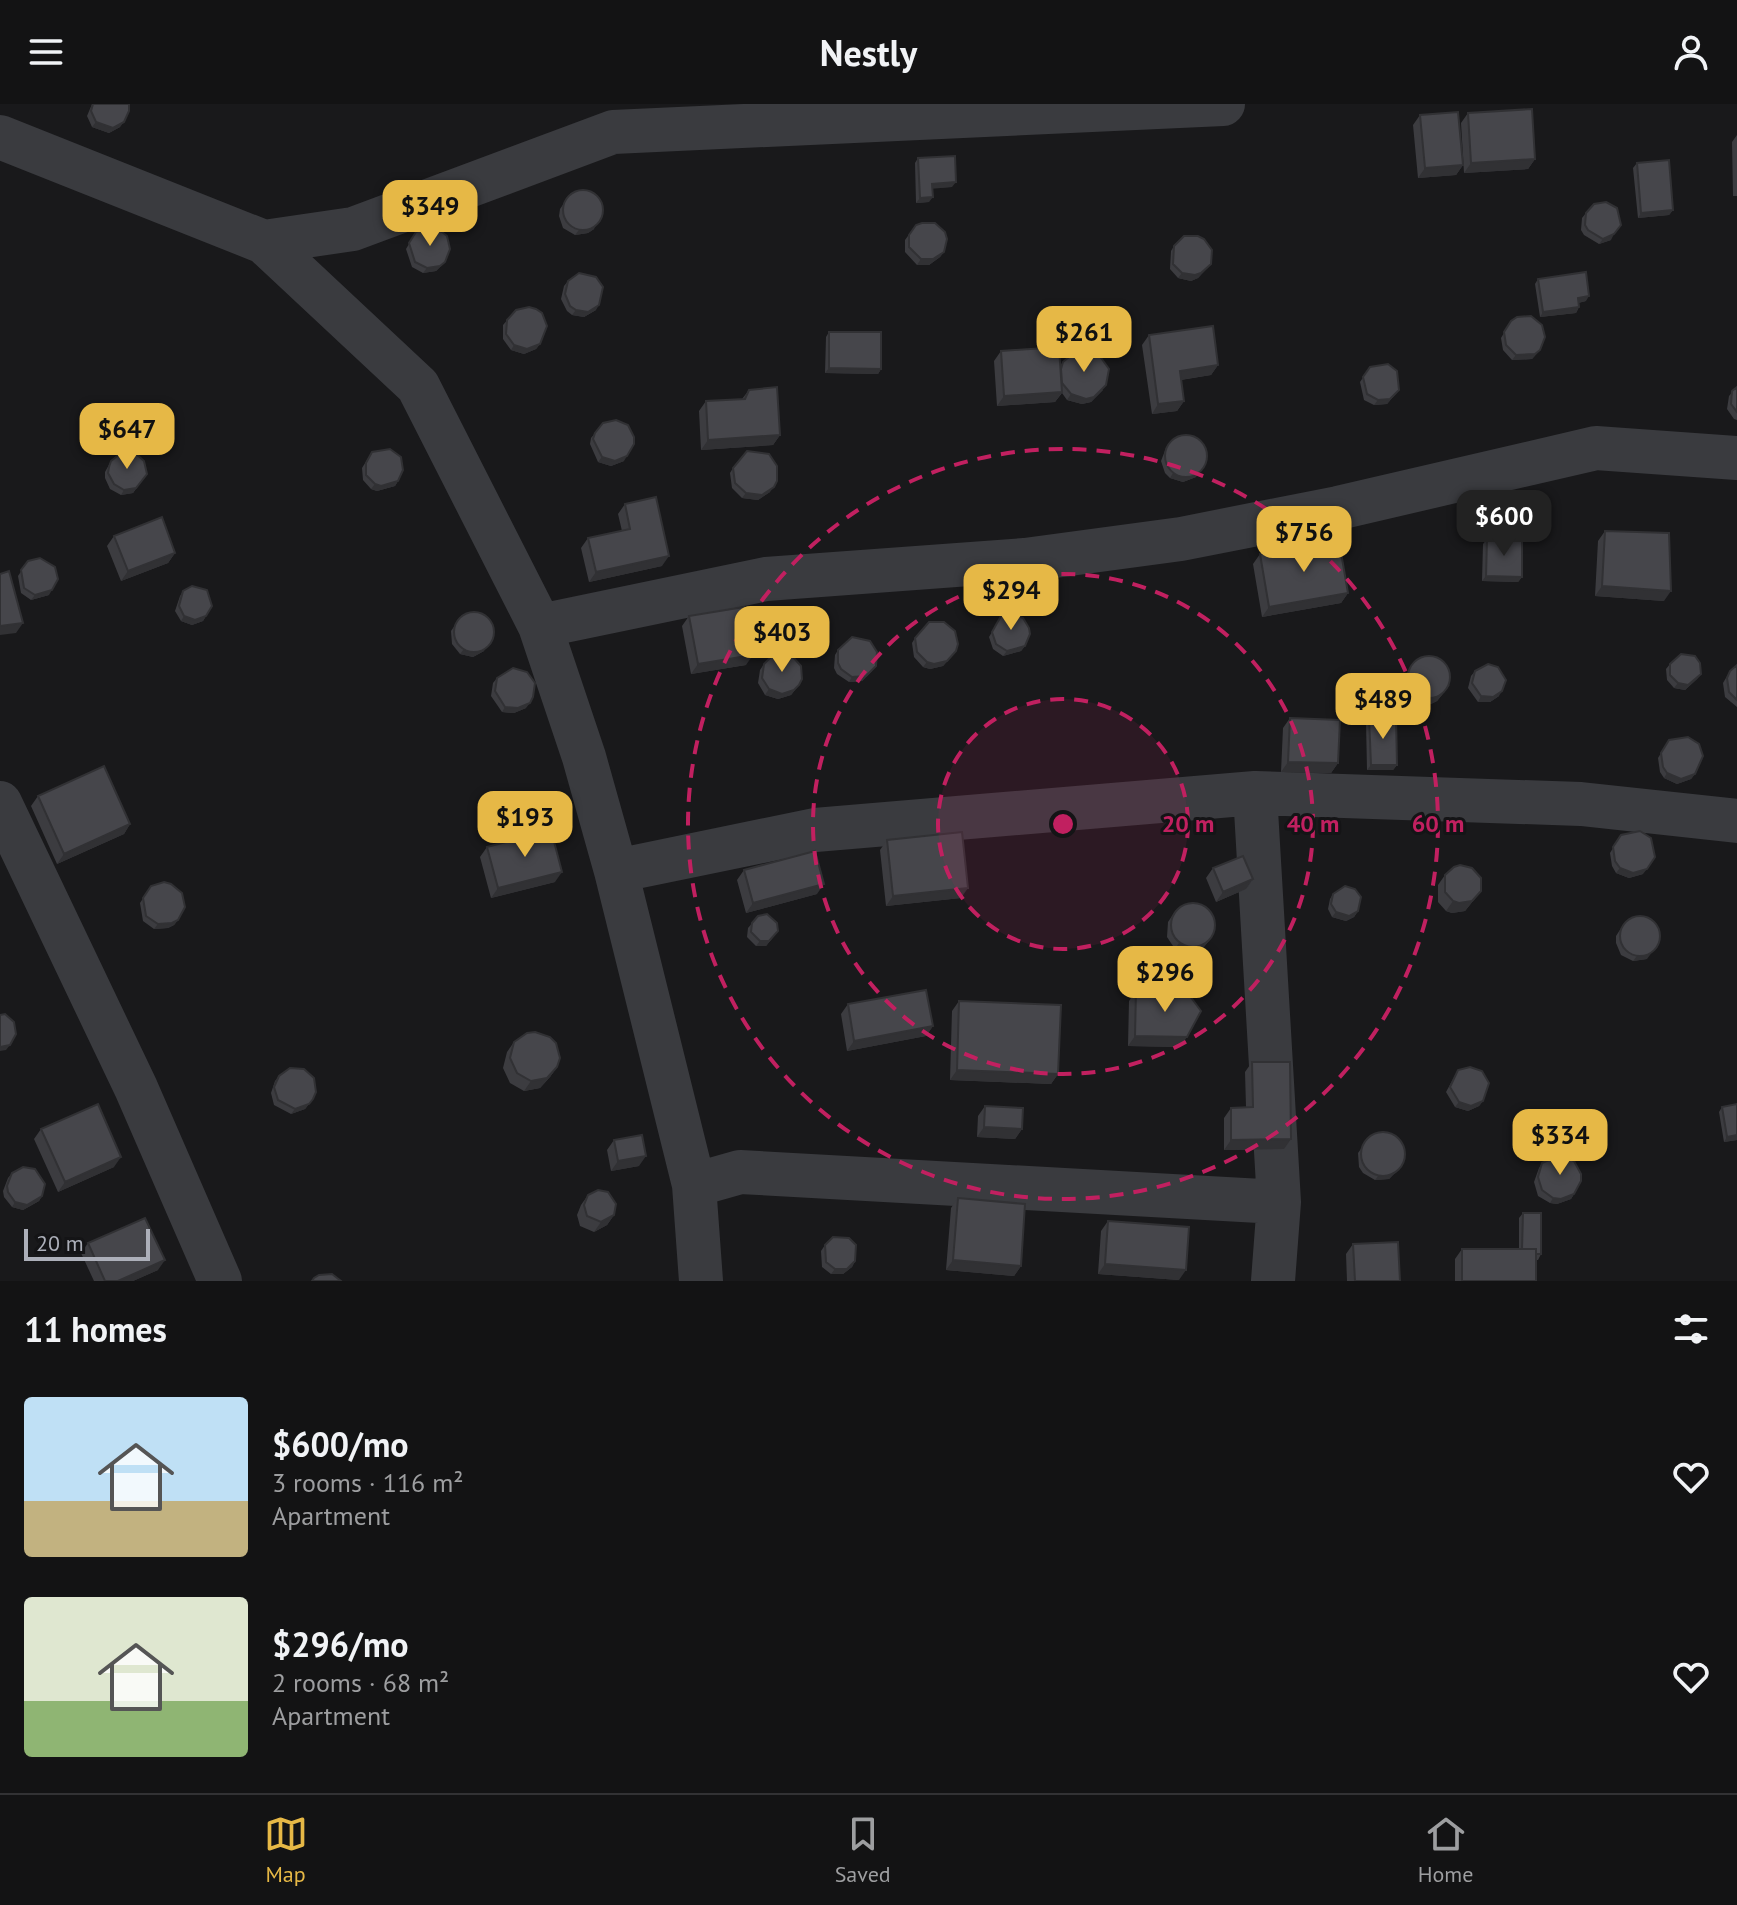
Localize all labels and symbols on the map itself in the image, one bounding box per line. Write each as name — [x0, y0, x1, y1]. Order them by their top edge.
pin: $349 — [383, 180, 477, 248]
pin: $261 — [1037, 306, 1131, 374]
pin: $647 — [80, 403, 174, 471]
pin: $600 — [1457, 490, 1551, 558]
pin: $756 — [1257, 506, 1351, 574]
pin: $294 — [964, 564, 1058, 632]
pin: $403 — [735, 606, 829, 674]
pin: $489 — [1336, 673, 1430, 741]
pin: $193 — [478, 791, 572, 859]
text: 20 m — [1162, 808, 1214, 839]
text: 40 m — [1287, 808, 1339, 839]
text: 60 m — [1412, 808, 1464, 839]
centre of rings — [1049, 810, 1077, 838]
pin: $296 — [1118, 946, 1212, 1014]
pin: $334 — [1513, 1109, 1607, 1177]
scale bar — [24, 1225, 150, 1261]

